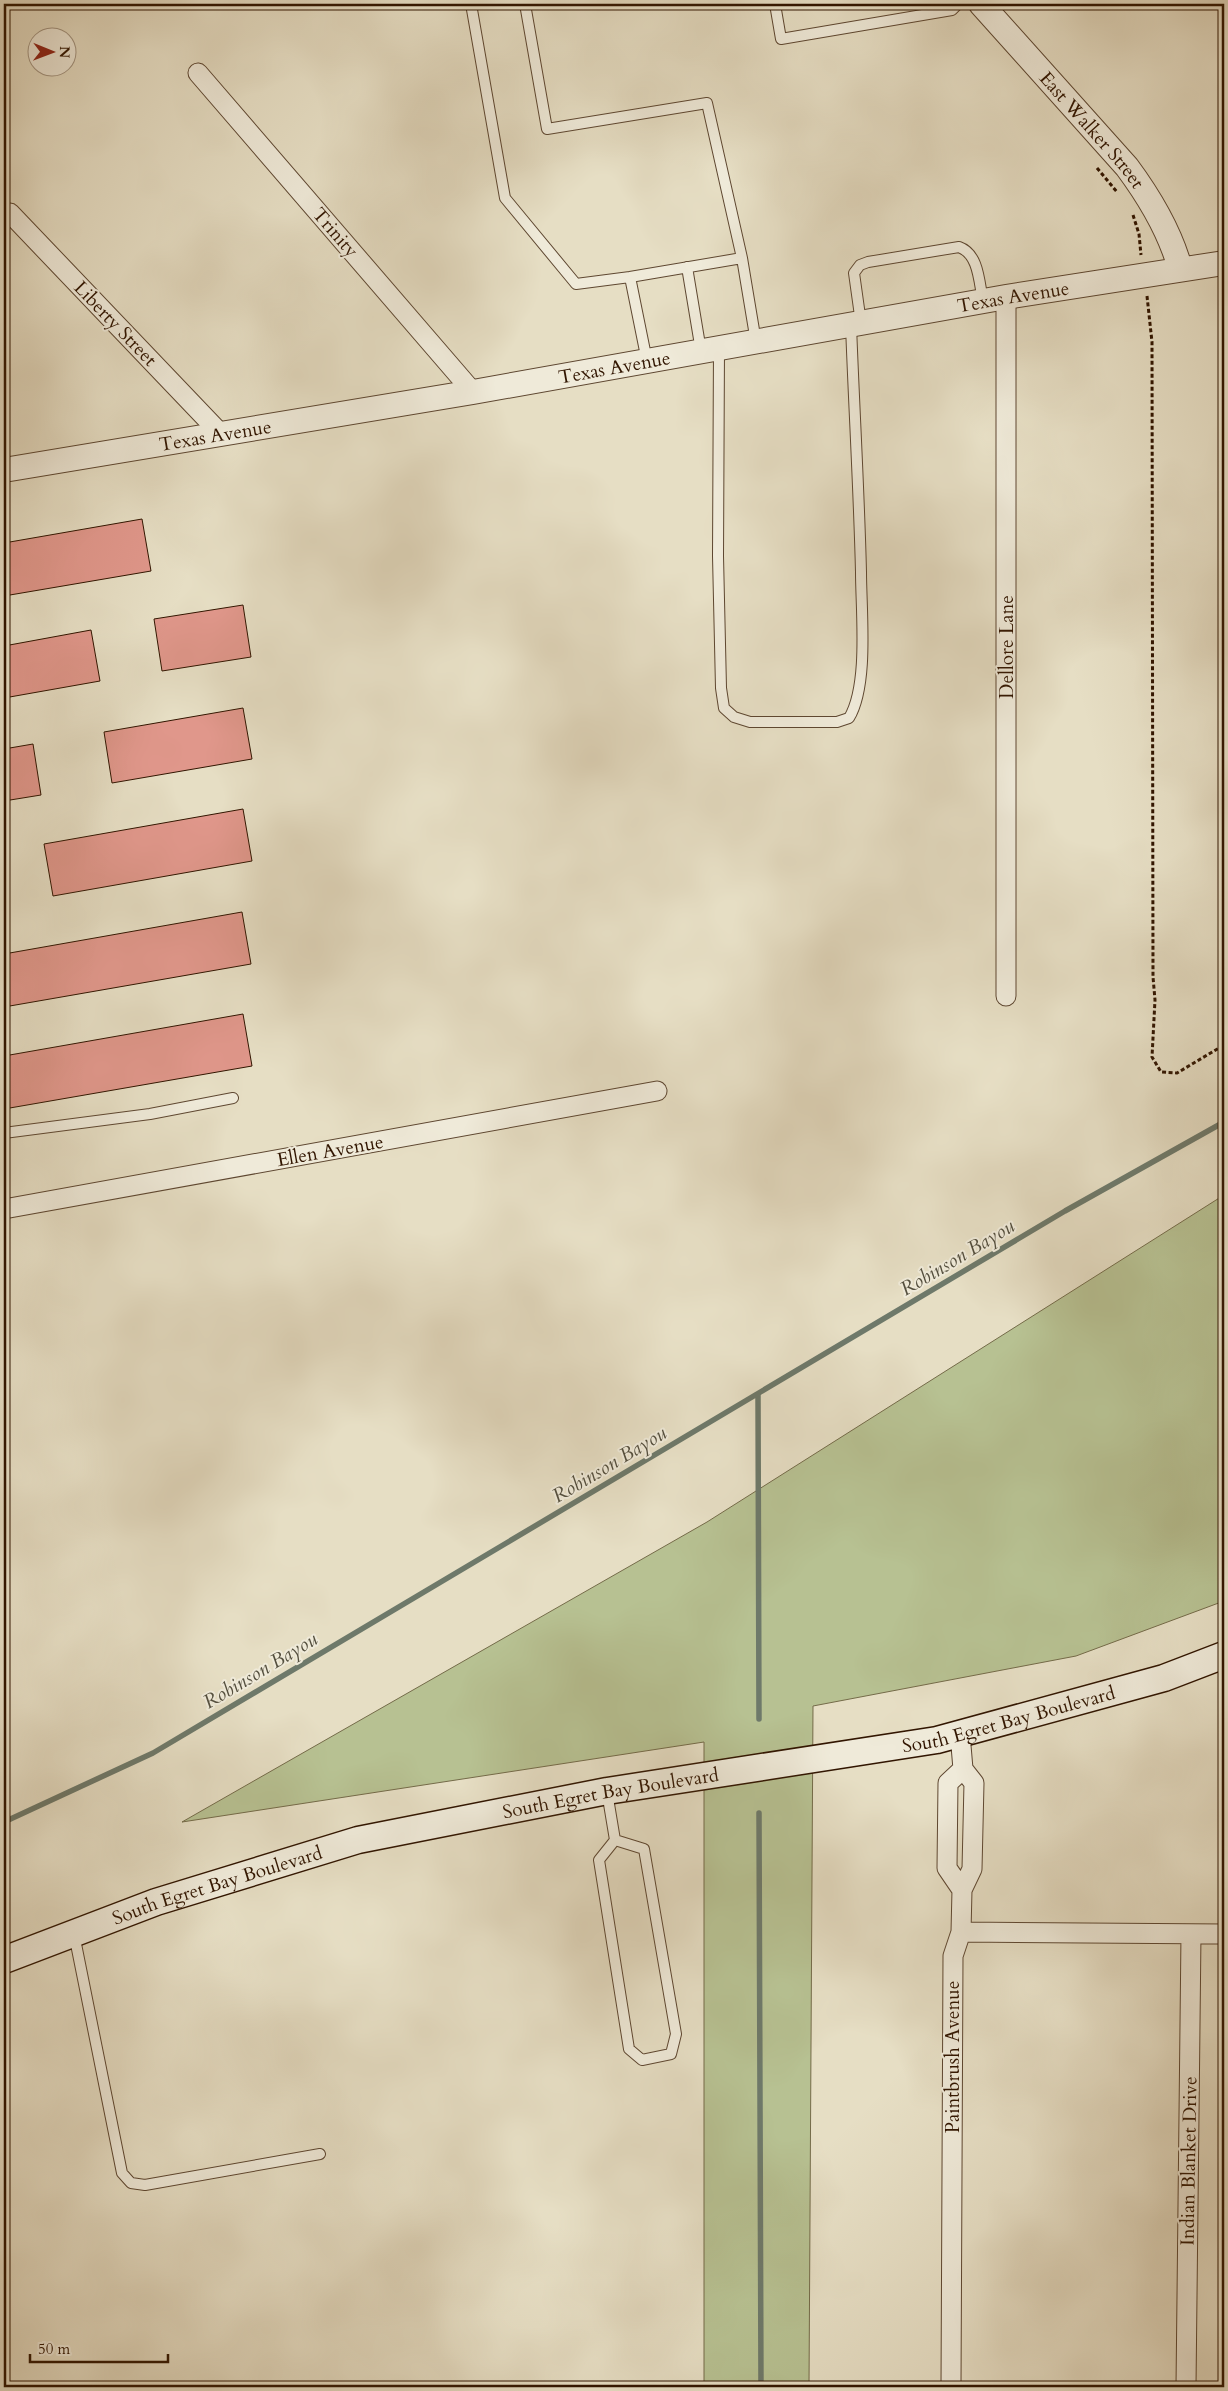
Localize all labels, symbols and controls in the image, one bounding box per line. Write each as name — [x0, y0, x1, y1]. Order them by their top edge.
north arrow — [28, 28, 78, 78]
text: N — [55, 46, 74, 58]
street label: East Walker Street — [1033, 66, 1150, 194]
street label: Trinity — [306, 202, 364, 263]
street label: Liberty Street — [68, 275, 163, 372]
street label: Texas Avenue — [955, 275, 1071, 319]
street label: Texas Avenue — [556, 345, 673, 391]
street label: Texas Avenue — [157, 414, 273, 458]
street label: Dellore Lane — [994, 595, 1020, 699]
street label: Ellen Avenue — [275, 1129, 385, 1173]
water label: Robinson Bayou — [895, 1213, 1020, 1302]
water label: Robinson Bayou — [547, 1420, 672, 1509]
water label: Robinson Bayou — [198, 1626, 323, 1715]
street label: South Egret Bay Boulevard — [900, 1680, 1118, 1759]
street label: South Egret Bay Boulevard — [500, 1762, 721, 1825]
street label: South Egret Bay Boulevard — [108, 1840, 325, 1932]
street label: Paintbrush Avenue — [940, 1981, 966, 2133]
street label: Indian Blanket Drive — [1175, 2076, 1203, 2246]
scale bar — [30, 2331, 168, 2363]
text: 50 m — [38, 2339, 70, 2359]

